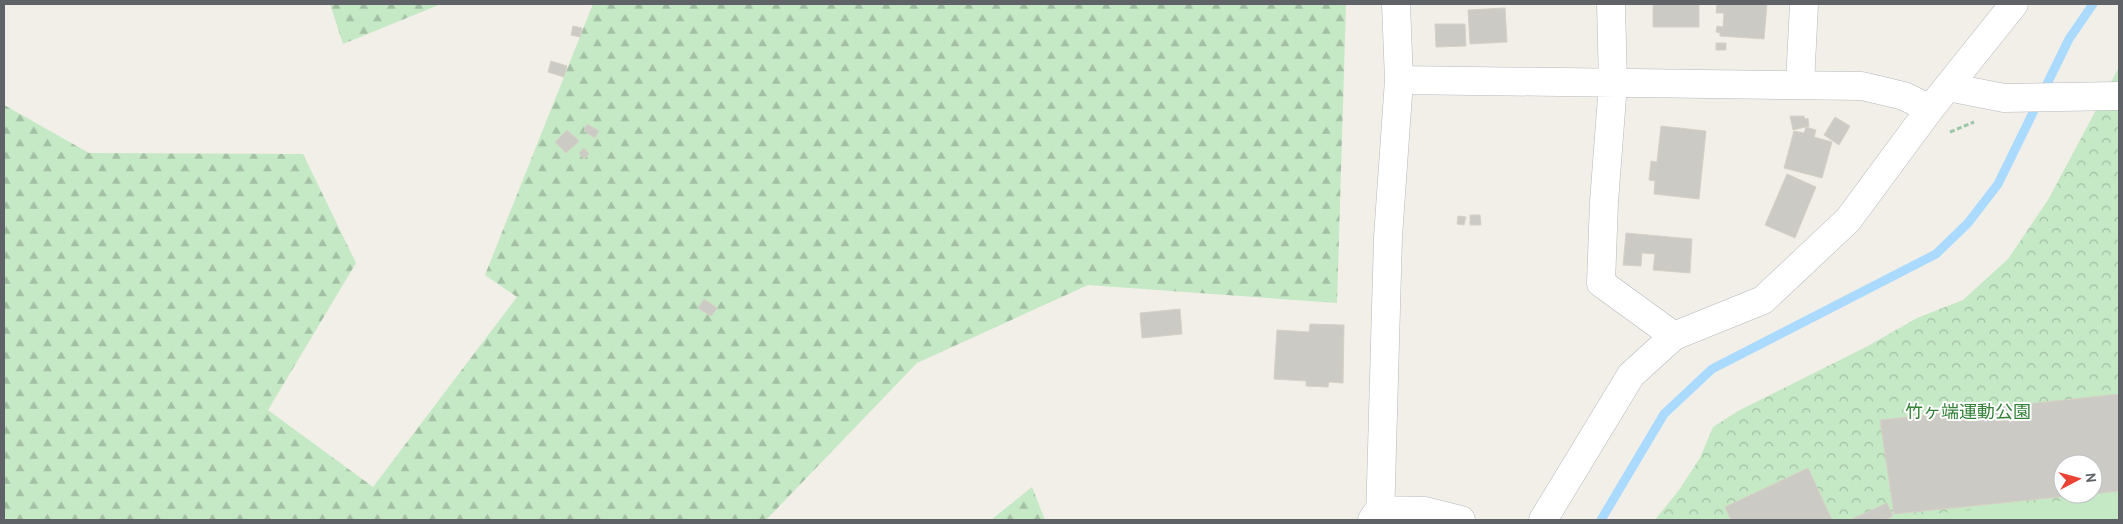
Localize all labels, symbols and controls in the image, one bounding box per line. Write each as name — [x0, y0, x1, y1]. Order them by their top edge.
park label: 竹ヶ端運動公園 — [1905, 402, 2031, 425]
north arrow — [2053, 454, 2103, 504]
text: N — [2080, 472, 2098, 484]

